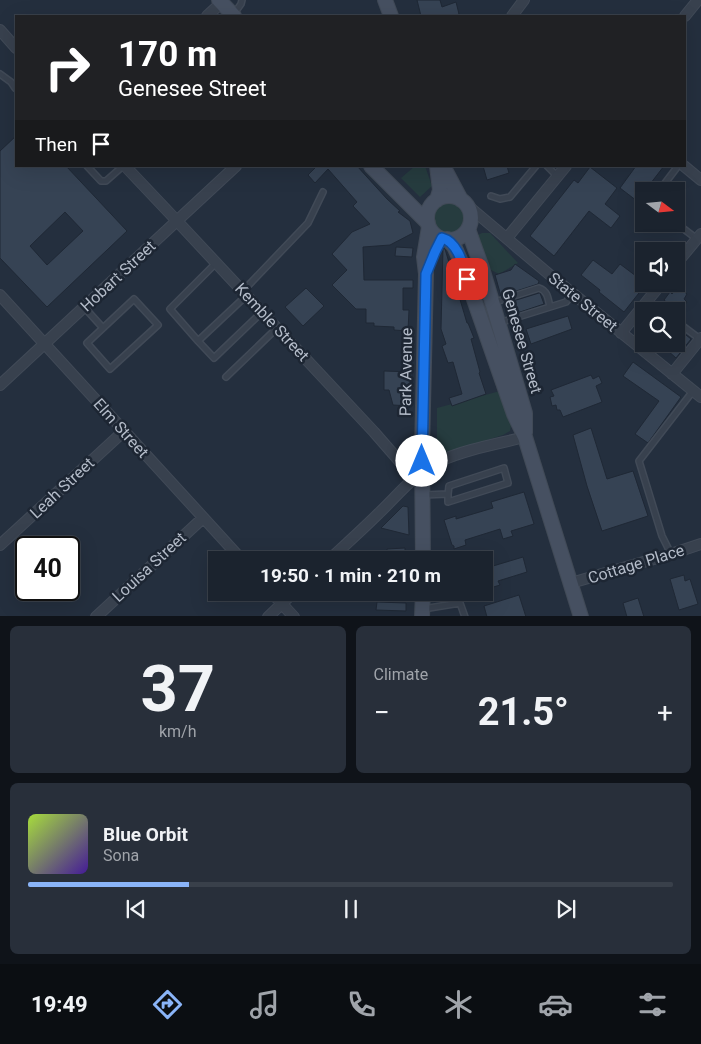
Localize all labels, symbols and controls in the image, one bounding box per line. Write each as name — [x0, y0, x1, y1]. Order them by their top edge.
text: 170 m — [118, 34, 217, 75]
icon: right — [35, 35, 100, 100]
text: Genesee Street — [118, 76, 267, 101]
icon: arrive — [87, 130, 115, 158]
text: Then — [35, 133, 77, 156]
north arrow — [635, 182, 685, 232]
map controls — [635, 182, 685, 352]
street label: Hobart Street — [77, 237, 159, 315]
button: sound — [635, 242, 685, 292]
pin — [446, 258, 488, 300]
icon: arrive — [453, 265, 481, 293]
street label: State Street — [545, 268, 621, 336]
street label: Kemble Street — [231, 279, 313, 365]
street label: Genesee Street — [498, 286, 546, 396]
button: search — [635, 302, 685, 352]
street label: Park Avenue — [396, 328, 416, 416]
street label: Elm Street — [89, 394, 153, 462]
position arrow — [395, 434, 447, 486]
street label: Leah Street — [26, 454, 98, 522]
street label: Louisa Street — [108, 528, 190, 606]
speed limit sign: 40 — [15, 536, 80, 601]
street label: Cottage Place — [586, 540, 686, 588]
text: 19:50 · 1 min · 210 m — [260, 564, 441, 587]
text: 37 — [140, 651, 215, 727]
text: Climate — [374, 665, 428, 684]
text: 21.5° — [478, 690, 569, 734]
text: − — [374, 696, 390, 729]
text: + — [657, 696, 673, 729]
text: km/h — [159, 722, 197, 741]
text: Blue Orbit — [103, 823, 188, 846]
text: Sona — [103, 846, 139, 865]
icon: previous — [122, 895, 150, 923]
icon: pause — [337, 895, 365, 923]
icon: next — [552, 895, 580, 923]
icon: directions — [150, 987, 185, 1022]
icon: music — [247, 987, 282, 1022]
icon: phone — [344, 987, 379, 1022]
icon: climate — [441, 987, 476, 1022]
icon: car — [538, 987, 573, 1022]
icon: filters — [635, 987, 670, 1022]
text: 19:49 — [31, 992, 88, 1017]

